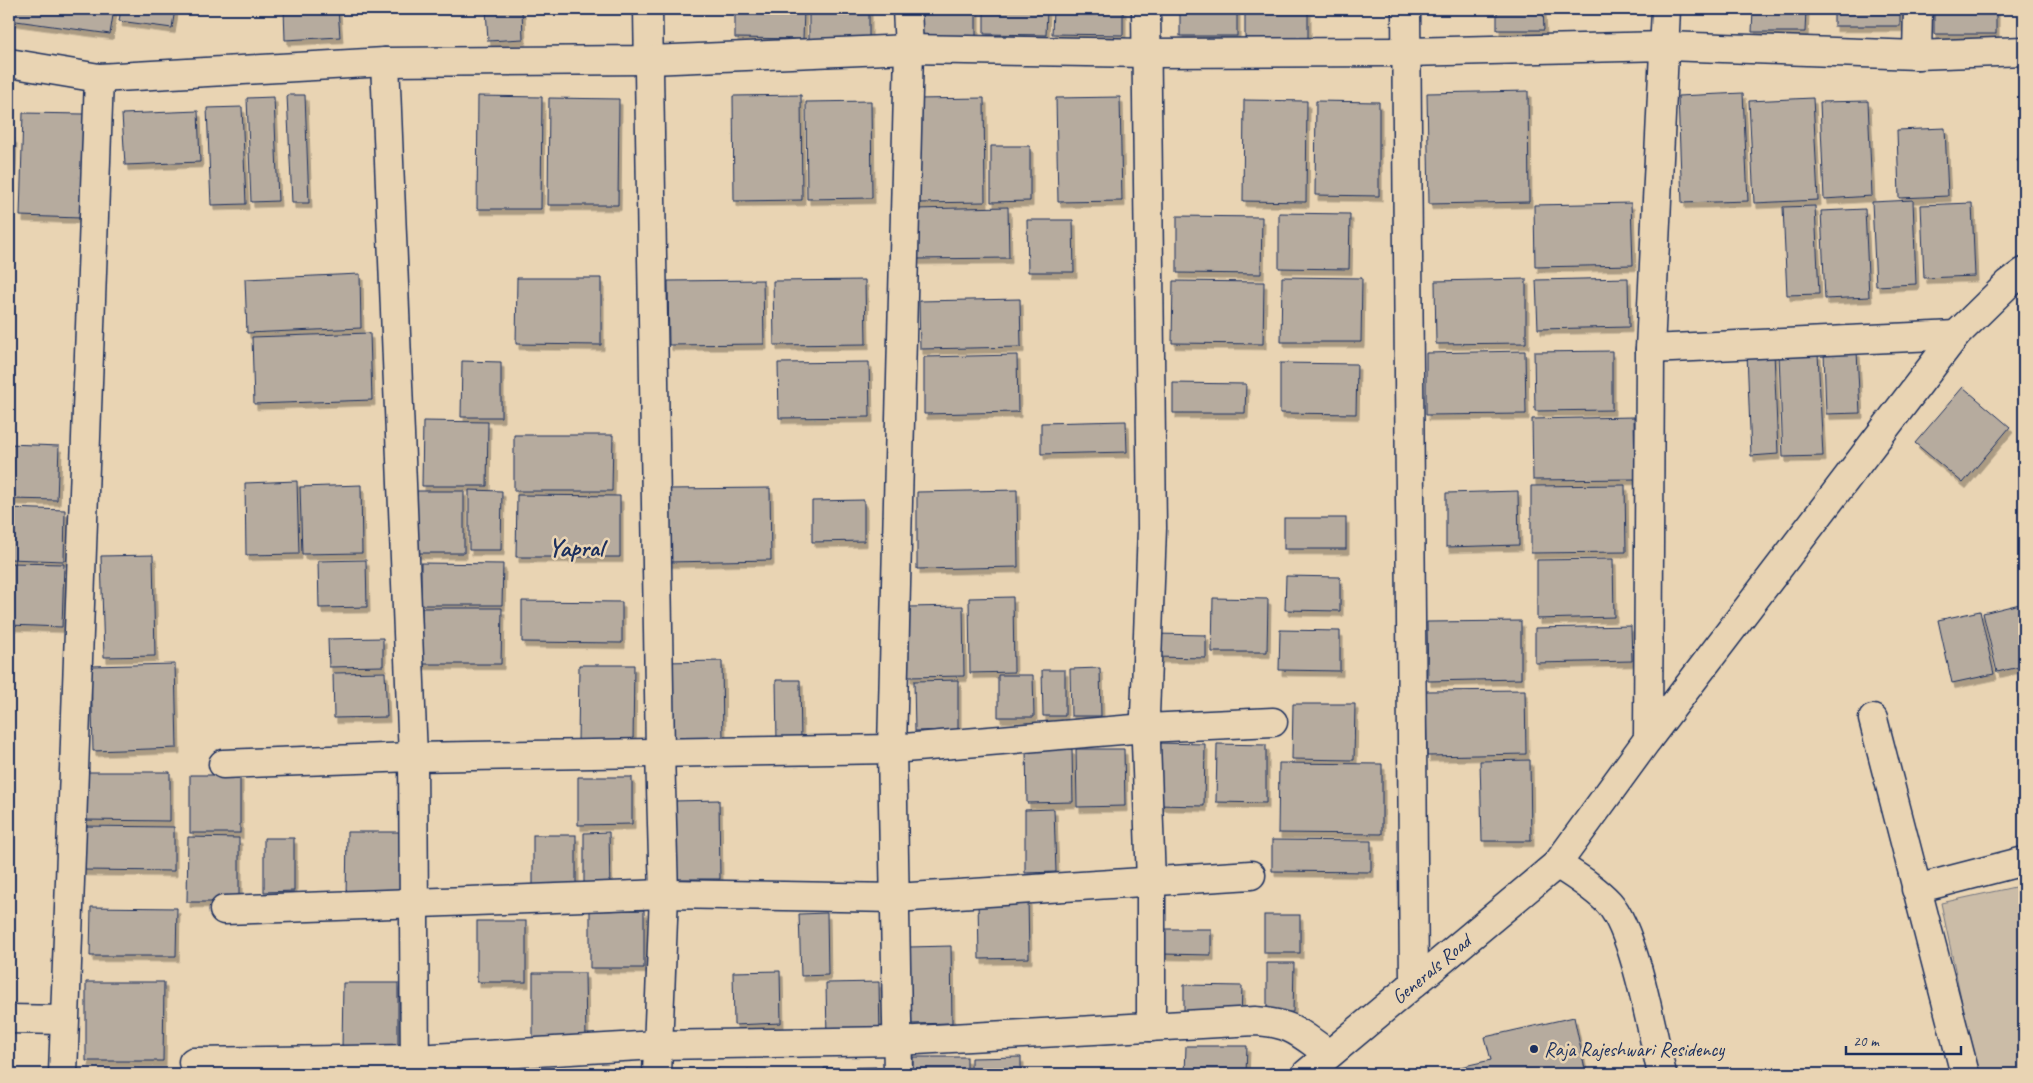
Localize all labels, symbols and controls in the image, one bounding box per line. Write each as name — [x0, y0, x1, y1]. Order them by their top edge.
district label: Yapral — [548, 532, 608, 564]
street label: Generals Road — [1387, 927, 1478, 1010]
scale bar — [1846, 1023, 1960, 1055]
text: 20 m — [1853, 1032, 1880, 1051]
place label: Raja Rajeshwari Residency — [1544, 1037, 1725, 1062]
marker: Raja Rajeshwari Residency — [1528, 1043, 1540, 1055]

